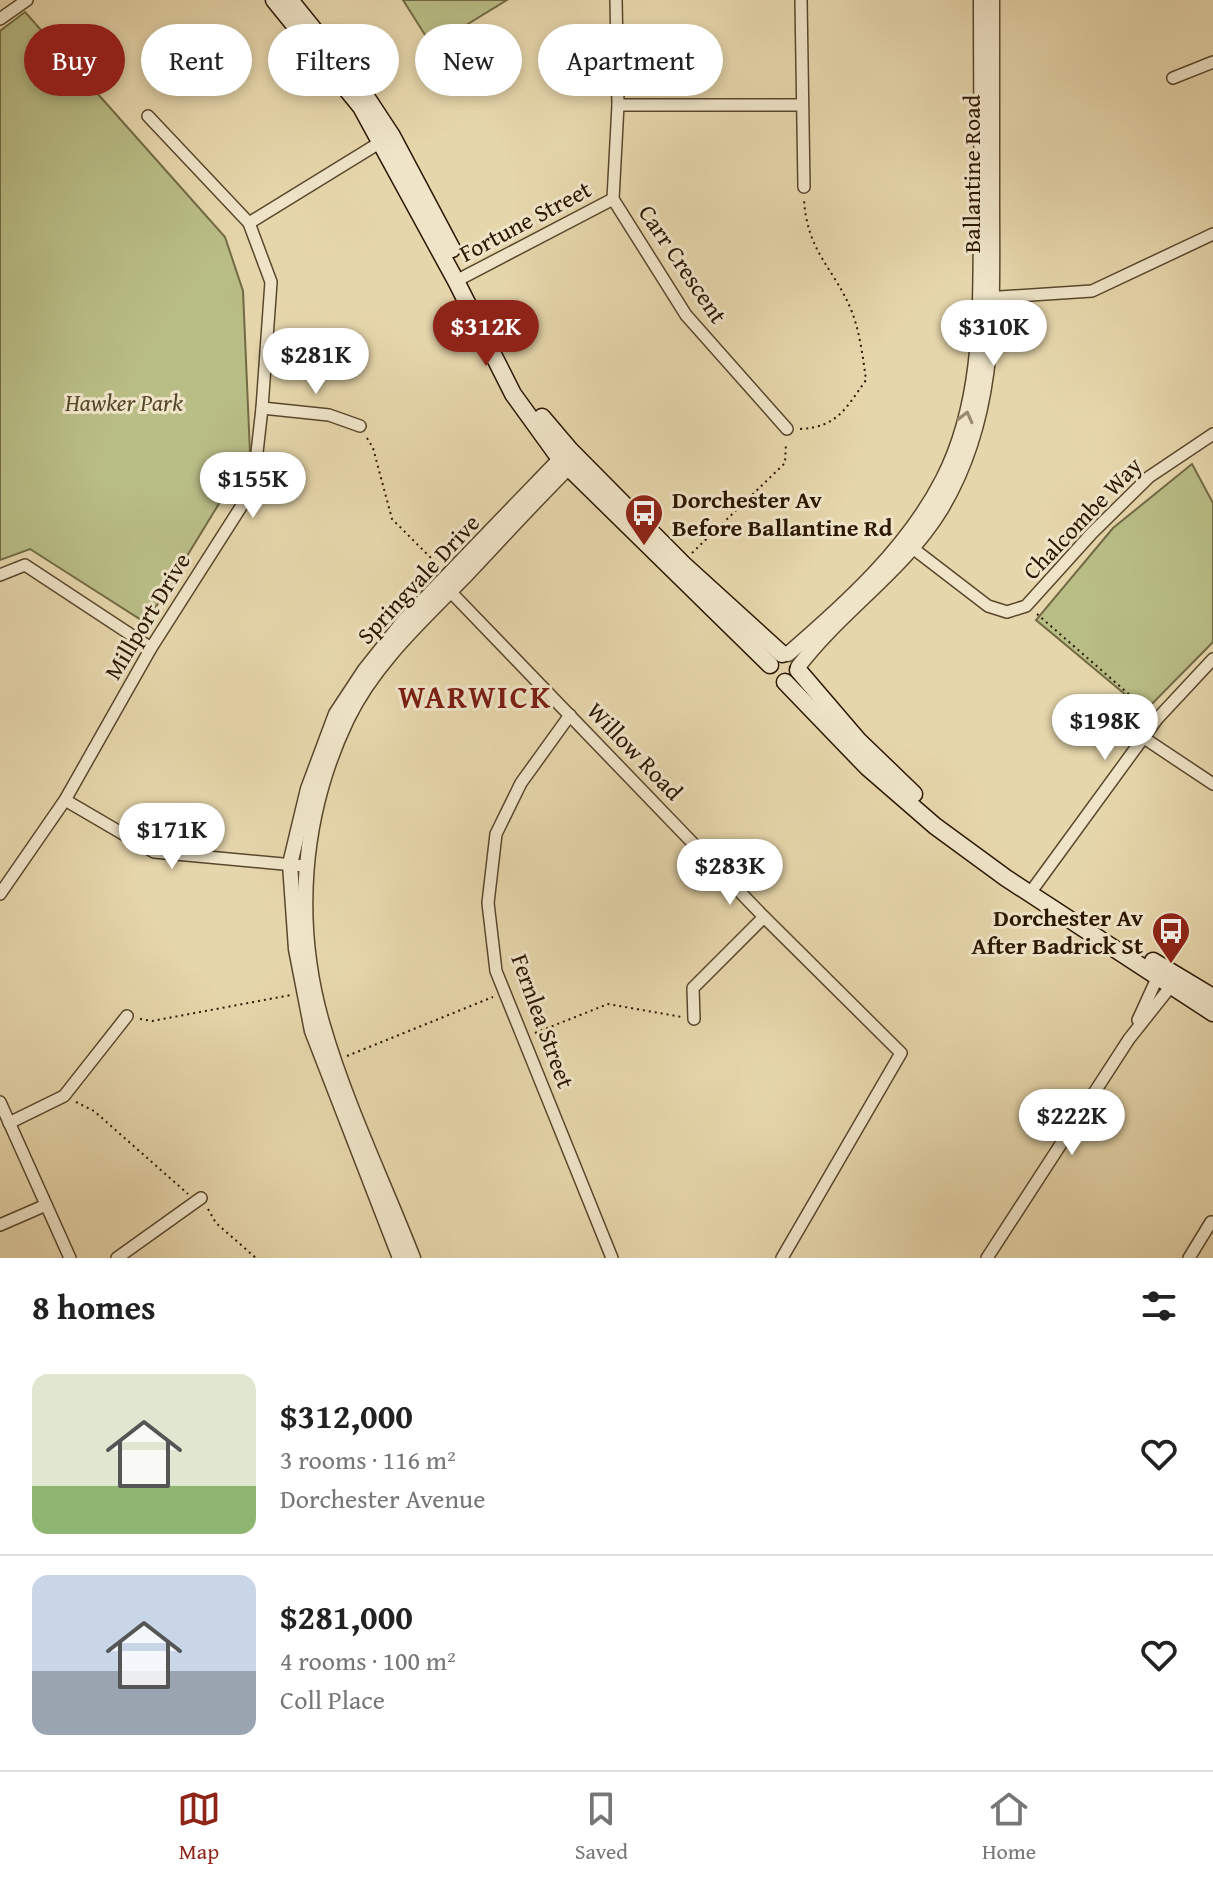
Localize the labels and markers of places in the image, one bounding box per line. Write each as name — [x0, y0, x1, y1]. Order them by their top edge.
pin: $312K — [430, 300, 542, 368]
pin: $310K — [938, 300, 1050, 368]
pin: $281K — [260, 328, 372, 396]
pin: $155K — [197, 452, 309, 520]
place label: Dorchester Av Before Ballantine Rd — [672, 482, 893, 545]
bus stop icon: Dorchester Av Before Ballantine Rd — [623, 492, 665, 547]
pin: $198K — [1049, 694, 1161, 762]
pin: $171K — [116, 803, 228, 871]
pin: $283K — [674, 839, 786, 907]
place label: Dorchester Av After Badrick St — [971, 900, 1144, 963]
bus stop icon: Dorchester Av After Badrick St — [1150, 910, 1192, 965]
pin: $222K — [1016, 1089, 1128, 1157]

